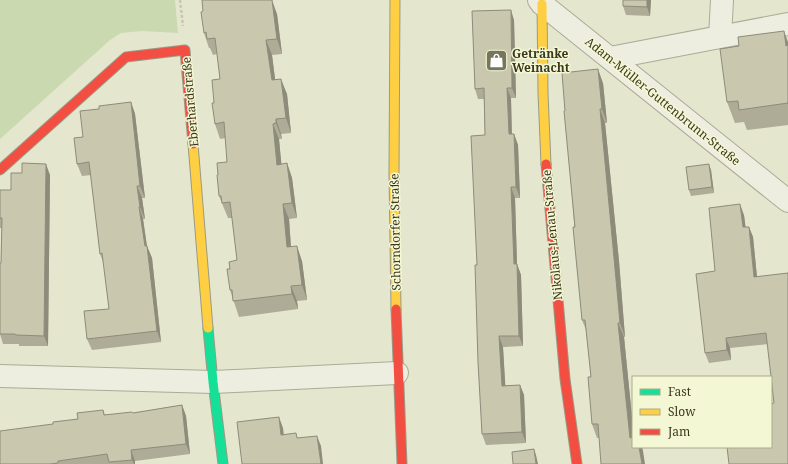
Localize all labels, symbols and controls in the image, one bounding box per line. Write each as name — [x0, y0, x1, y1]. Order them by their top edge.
street label: Adam-Müller-Guttenbrunn-Straße — [582, 33, 744, 169]
place label: Getränke Weinacht — [512, 45, 570, 76]
shop icon: Getränke Weinacht — [483, 47, 509, 73]
street label: Eberhardstraße — [178, 56, 202, 148]
street label: Nikolaus-Lenau-Straße — [538, 169, 566, 301]
street label: Schorndorfer Straße — [385, 173, 405, 291]
legend — [632, 376, 772, 448]
text: Fast — [668, 383, 691, 400]
text: Slow — [668, 403, 696, 420]
text: Jam — [667, 423, 690, 440]

